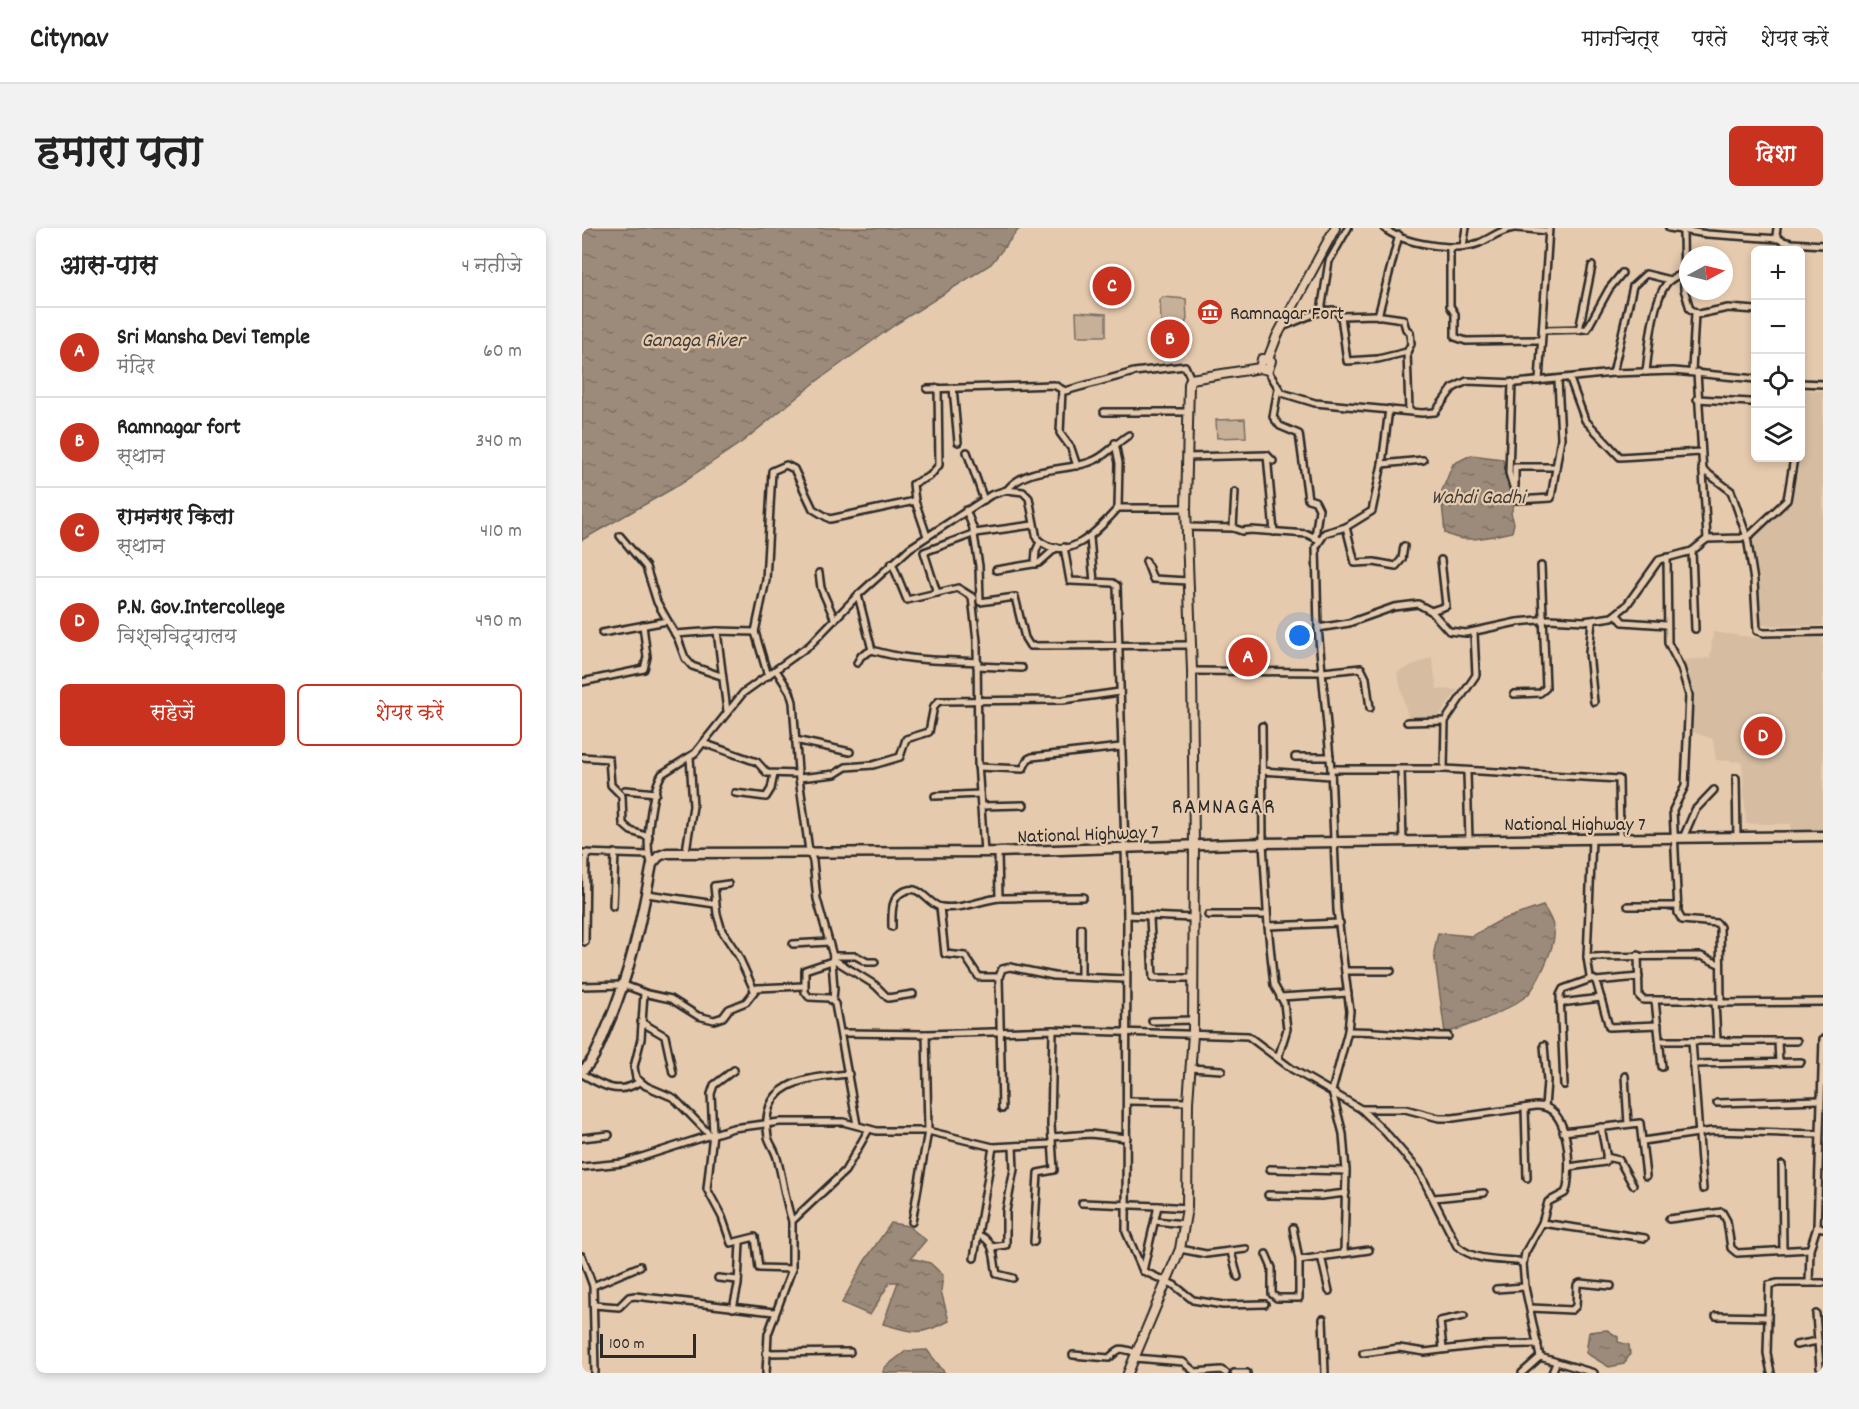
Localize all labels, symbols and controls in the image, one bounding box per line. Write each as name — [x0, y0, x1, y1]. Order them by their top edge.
text: Citynav — [30, 21, 108, 61]
text: मानचित्र — [1582, 26, 1659, 56]
text: परतें — [1692, 26, 1727, 56]
text: शेयर करें — [1760, 26, 1829, 56]
text: हमारा पता — [36, 126, 203, 186]
button: दिशा — [1729, 126, 1823, 186]
north arrow — [1679, 246, 1733, 300]
map controls — [1751, 246, 1805, 462]
button: + — [1751, 246, 1805, 300]
text: आस-पास — [60, 249, 157, 286]
text: 4 नतीजे — [461, 253, 522, 281]
pin: C — [1092, 264, 1132, 308]
museum icon: Ramnagar Fort — [1195, 297, 1225, 327]
button: − — [1751, 300, 1805, 354]
place label: Ramnagar Fort — [1230, 301, 1344, 329]
pin: B — [1150, 316, 1190, 362]
text: Sri Mansha Devi Temple — [117, 323, 310, 354]
water label: Ganaga River — [641, 327, 747, 357]
text: A — [74, 338, 85, 366]
text: 60 m — [483, 338, 522, 366]
text: मंदिर — [117, 354, 155, 382]
button: locate — [1751, 354, 1805, 408]
button: layers — [1751, 408, 1805, 462]
text: Ramnagar fort — [117, 413, 241, 444]
text: B — [75, 428, 84, 456]
text: 340 m — [476, 428, 522, 456]
text: स्थान — [117, 444, 165, 472]
water label: Wahdi Gadhi — [1431, 484, 1528, 514]
text: रामनगर किला — [117, 503, 234, 534]
text: C — [75, 518, 84, 546]
text: 410 m — [480, 518, 522, 546]
text: स्थान — [117, 534, 165, 562]
text: P.N. Gov.Intercollege — [117, 593, 285, 624]
text: D — [74, 608, 85, 636]
text: 490 m — [475, 608, 522, 636]
your location — [1285, 621, 1314, 650]
text: विश्वविद्यालय — [117, 624, 237, 652]
pin: A — [1228, 634, 1268, 680]
button: सहेजें — [60, 684, 285, 746]
button: शेयर करें — [297, 684, 522, 746]
pin: D — [1744, 714, 1782, 758]
district label: RAMNAGAR — [1172, 793, 1276, 824]
street label: National Highway 7 — [1504, 812, 1646, 840]
street label: National Highway 7 — [1017, 820, 1159, 852]
scale bar — [600, 1331, 696, 1358]
text: 100 m — [609, 1333, 645, 1356]

